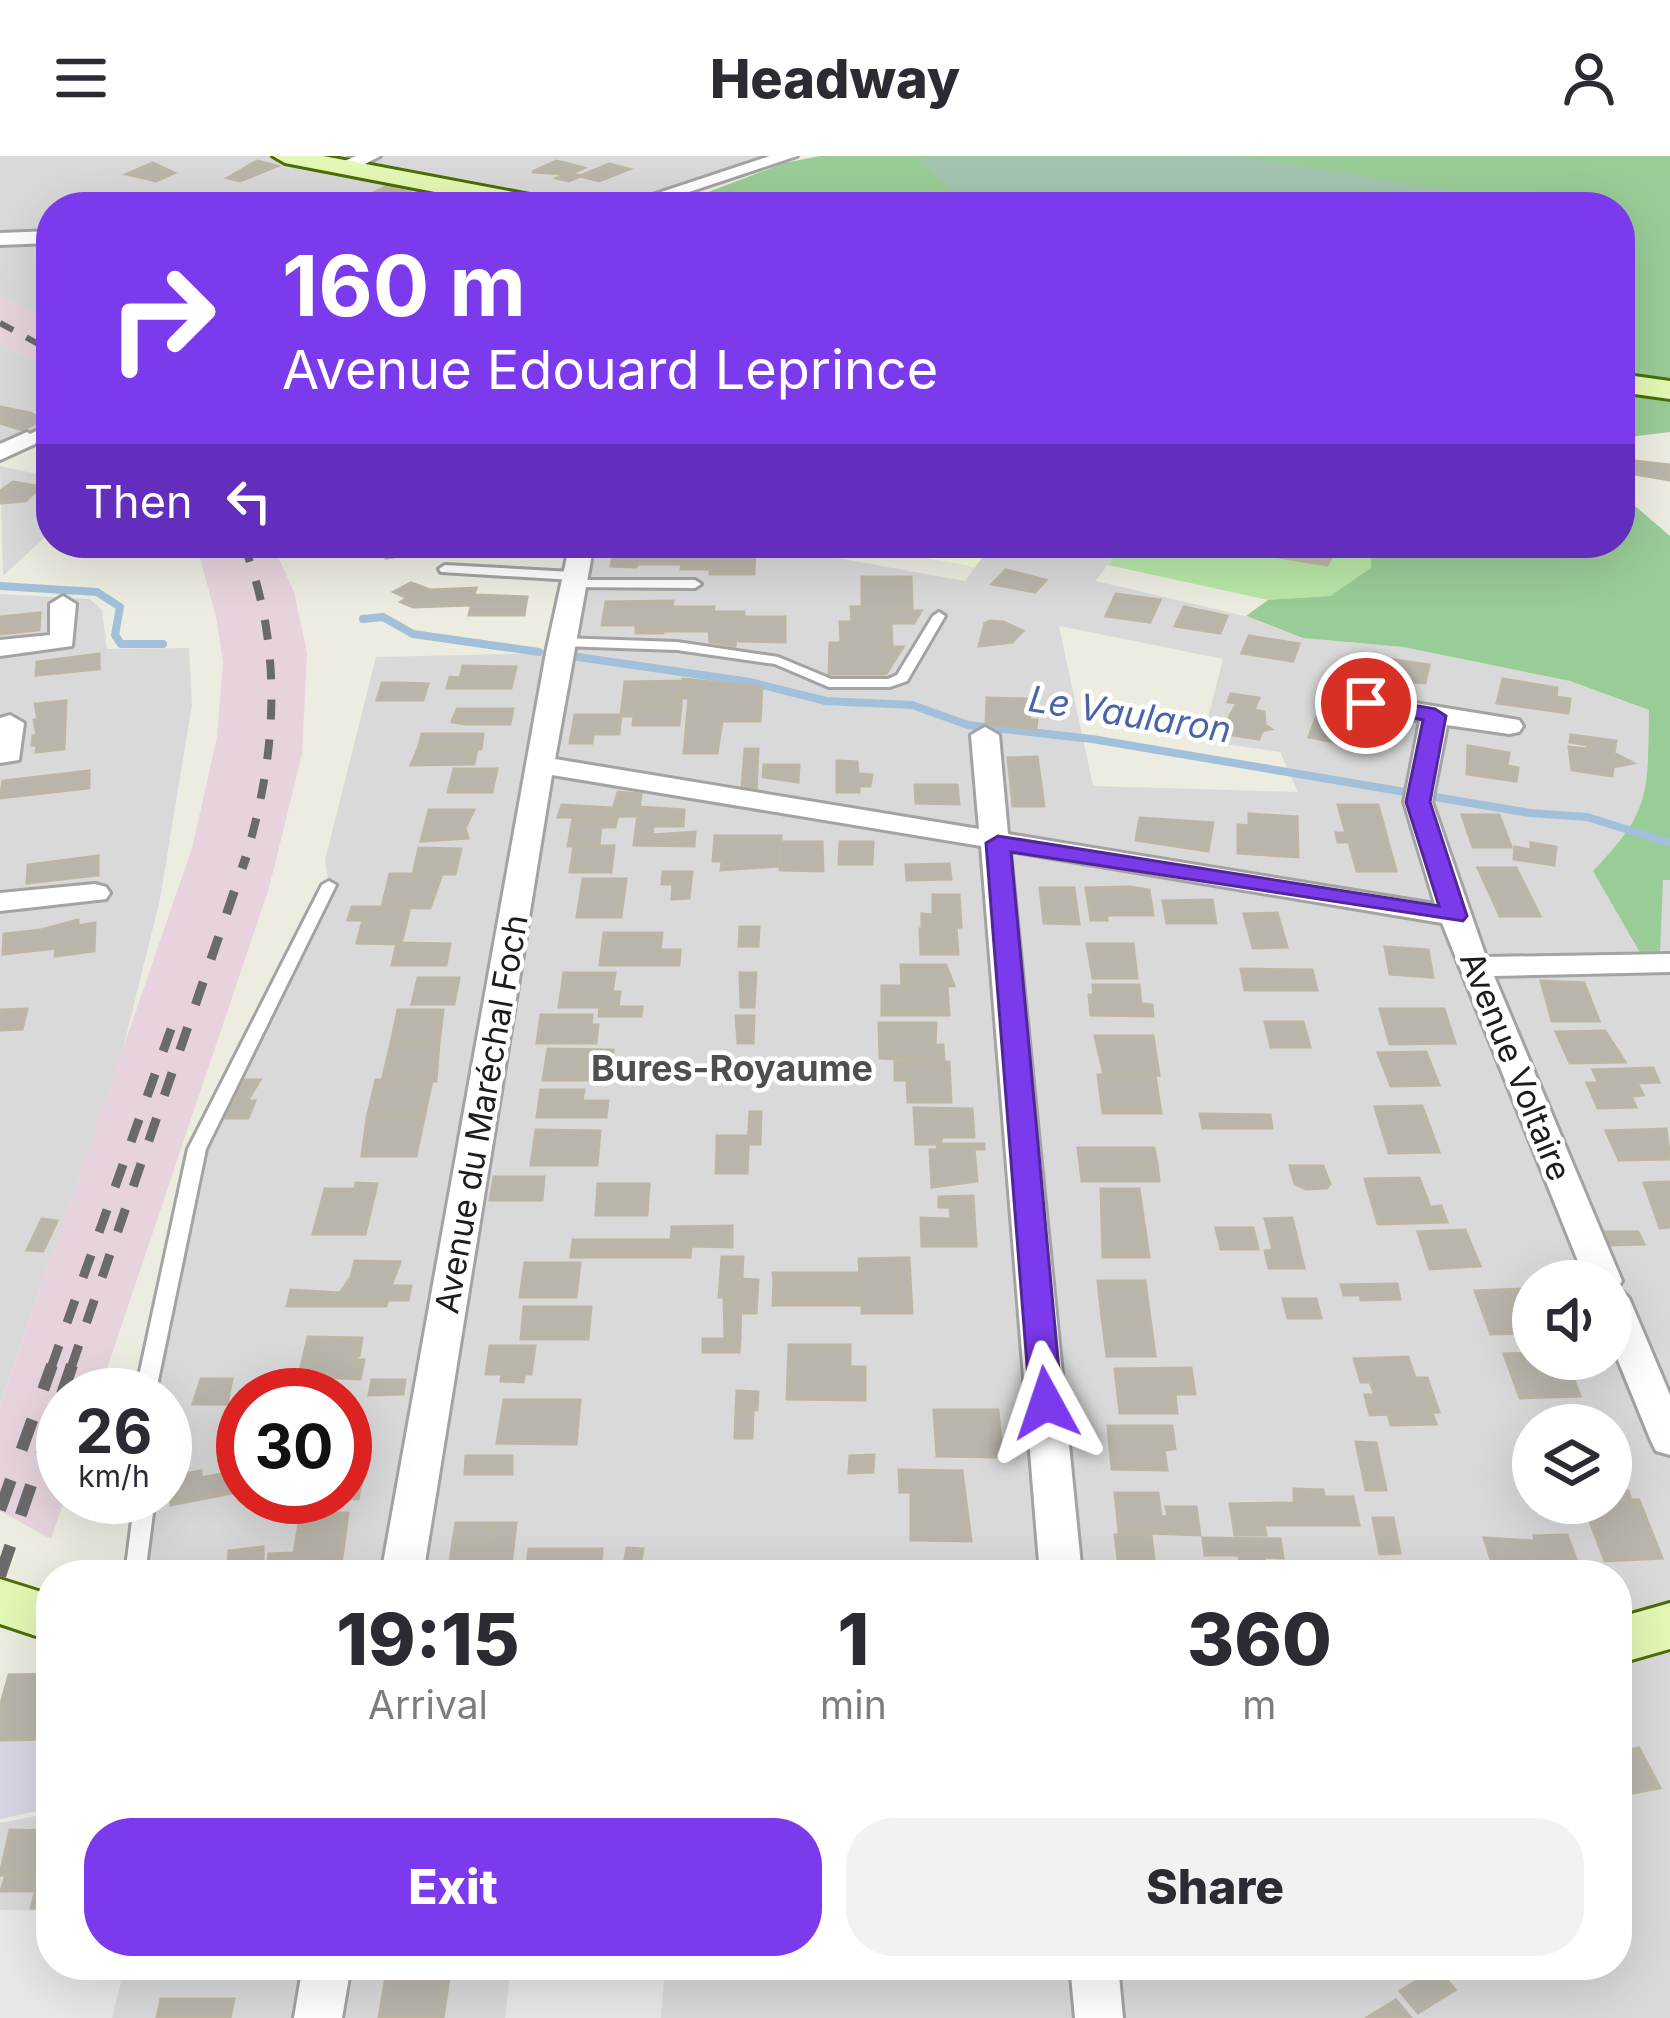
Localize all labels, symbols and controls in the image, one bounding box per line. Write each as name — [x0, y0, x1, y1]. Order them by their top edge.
icon: menu — [48, 45, 114, 111]
icon: person — [1556, 45, 1622, 111]
text: Headway — [710, 46, 960, 111]
text: 160 m — [282, 235, 526, 336]
icon: right — [84, 240, 240, 396]
text: Avenue Edouard Leprince — [282, 337, 938, 402]
icon: left — [216, 468, 282, 534]
text: Then — [84, 474, 192, 529]
pin — [1315, 652, 1417, 754]
icon: arrive — [1333, 670, 1399, 736]
water label: Le Vaularon — [1026, 676, 1234, 752]
street label: Avenue du Maréchal Foch — [426, 912, 536, 1316]
street label: Avenue Voltaire — [1452, 946, 1580, 1186]
district label: Bures-Royaume — [591, 1046, 873, 1090]
map controls — [1512, 1260, 1632, 1524]
button: sound — [1512, 1260, 1632, 1380]
position arrow — [983, 1340, 1109, 1466]
speed limit sign: 30 — [216, 1368, 372, 1524]
text: 26 — [76, 1395, 152, 1467]
button: layers — [1512, 1404, 1632, 1524]
text: km/h — [78, 1458, 150, 1494]
text: 19:15 — [336, 1595, 520, 1682]
text: 1 — [837, 1595, 869, 1682]
text: 360 — [1187, 1595, 1332, 1682]
text: Arrival — [368, 1681, 488, 1728]
text: min — [820, 1681, 887, 1728]
text: m — [1242, 1681, 1276, 1728]
button: Exit — [84, 1818, 822, 1956]
button: Share — [846, 1818, 1584, 1956]

